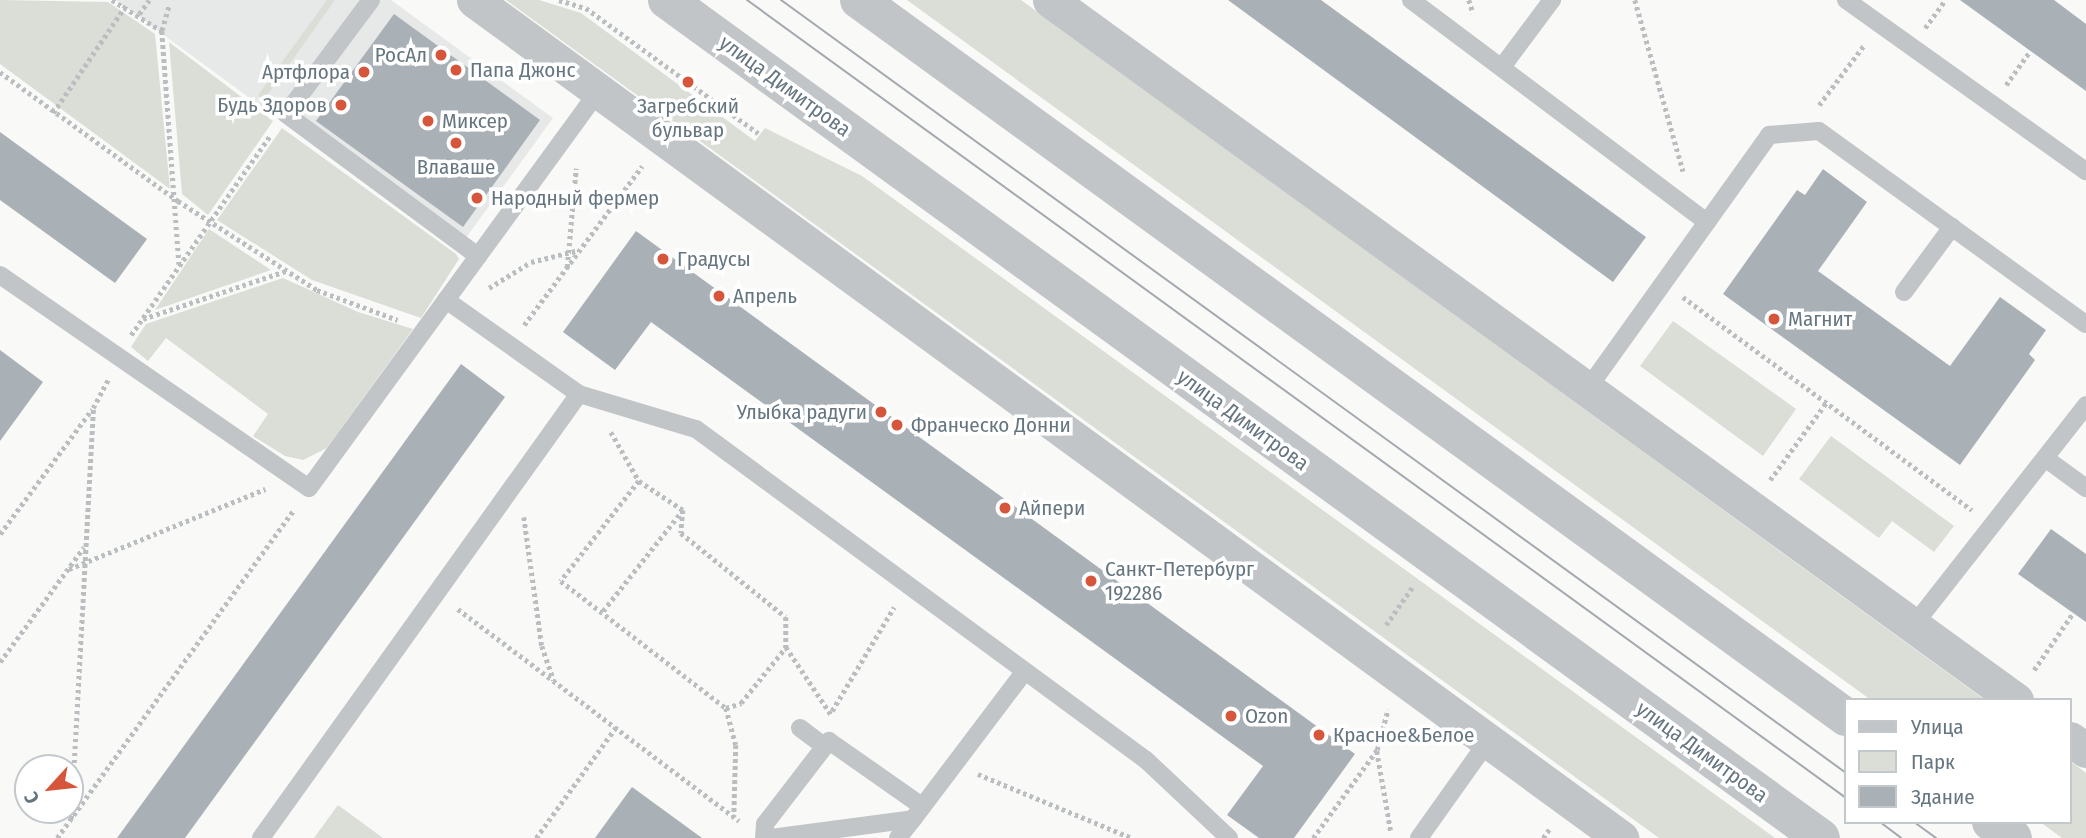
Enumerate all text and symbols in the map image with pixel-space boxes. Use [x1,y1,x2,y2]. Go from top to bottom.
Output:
street label: улица Димитрова [715,30,855,142]
place label: РосАл [375,42,427,68]
marker: РосАл [433,47,449,63]
place label: Папа Джонс [470,57,575,83]
place label: Артфлора [262,59,350,85]
marker: Папа Джонс [448,62,464,78]
marker: Артфлора [356,64,372,80]
marker: Загребский бульвар [680,74,696,90]
place label: Будь Здоров [217,92,327,118]
place label: Загребский бульвар [637,93,739,143]
marker: Будь Здоров [333,97,349,113]
place label: Миксер [442,108,508,134]
marker: Миксер [420,113,436,129]
marker: Влаваше [448,135,464,151]
place label: Влаваше [417,154,495,180]
place label: Народный фермер [491,185,659,211]
marker: Народный фермер [469,190,485,206]
place label: Градусы [677,246,751,272]
marker: Градусы [655,251,671,267]
place label: Апрель [733,283,797,309]
marker: Апрель [711,288,727,304]
place label: Магнит [1788,306,1852,332]
marker: Магнит [1766,311,1782,327]
street label: улица Димитрова [1173,364,1313,476]
place label: Улыбка радуги [737,399,867,425]
marker: Улыбка радуги [873,404,889,420]
place label: Франческо Донни [911,412,1071,438]
marker: Франческо Донни [889,417,905,433]
place label: Айпери [1019,495,1085,521]
marker: Айпери [997,500,1013,516]
place label: Санкт-Петербург 192286 [1105,556,1254,606]
marker: Санкт-Петербург 192286 [1083,573,1099,589]
street label: улица Димитрова [1632,696,1772,808]
legend [1844,698,2072,824]
place label: Ozon [1245,703,1288,729]
marker: Ozon [1223,708,1239,724]
text: Улица [1911,714,1964,740]
place label: Красное&Белое [1333,722,1474,748]
marker: Красное&Белое [1311,727,1327,743]
text: Парк [1911,749,1955,775]
north arrow [14,754,84,824]
text: Здание [1911,784,1975,810]
text: С [19,788,44,808]

